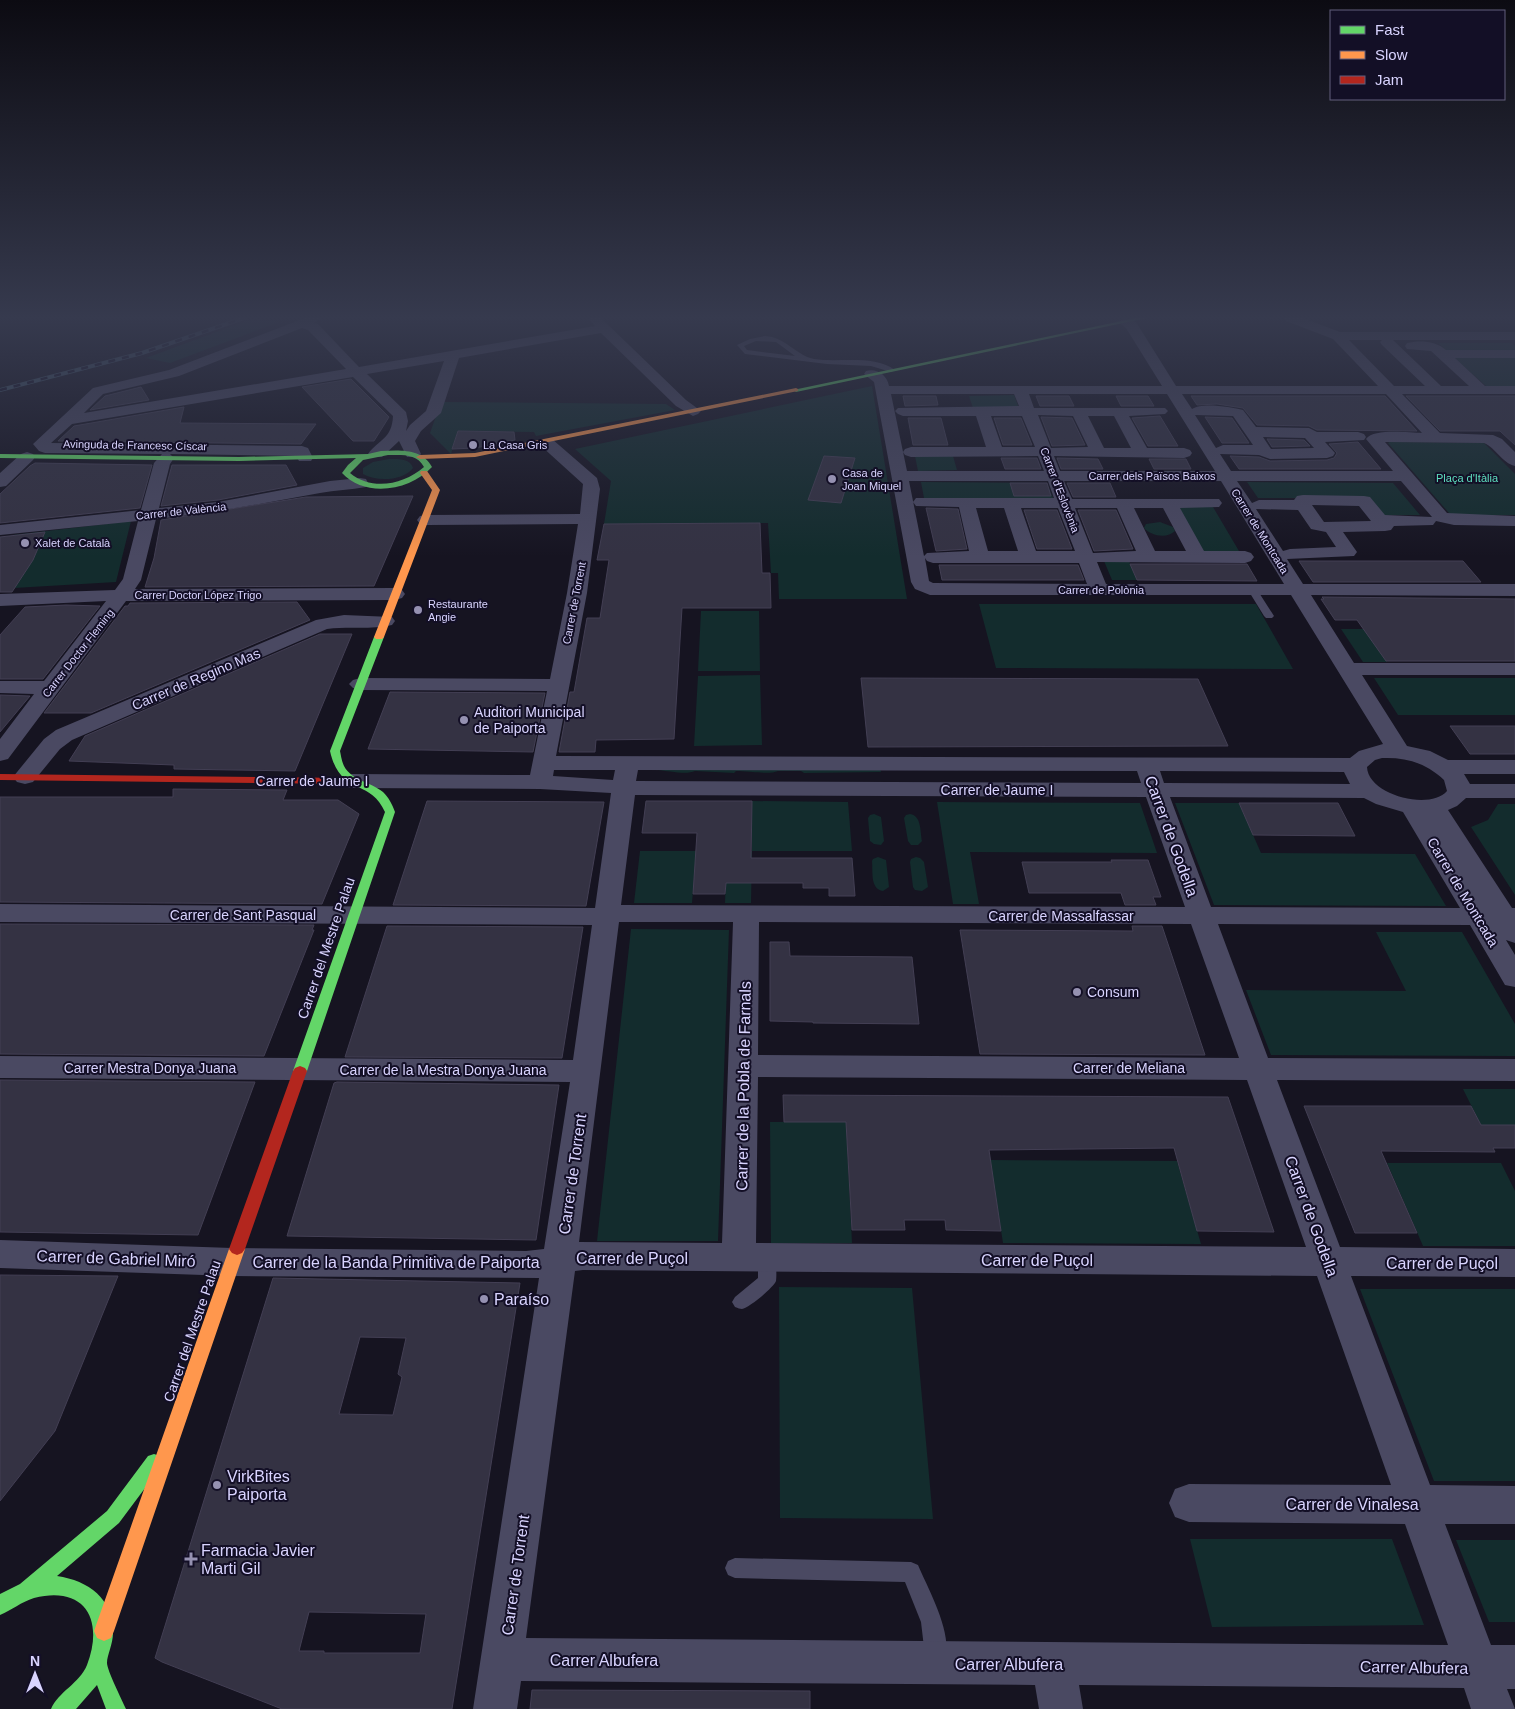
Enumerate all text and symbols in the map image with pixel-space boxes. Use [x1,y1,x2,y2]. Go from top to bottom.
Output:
legend [1330,10,1505,100]
text: Fast [1375,21,1405,38]
text: Slow [1375,46,1408,63]
text: Jam [1375,71,1403,88]
street label: Avinguda de Francesc Císcar [63,438,207,452]
marker: La Casa Gris [467,439,479,451]
place label: La Casa Gris [483,439,548,451]
street label: Carrer d'Eslovènia [1038,446,1082,535]
place label: Casa de Joan Miquel [842,467,901,492]
street label: Carrer dels Països Baixos [1088,470,1216,482]
park label: Plaça d'Itàlia [1436,472,1499,484]
marker: Casa de Joan Miquel [826,473,838,485]
street label: Carrer de Montcada [1229,486,1291,576]
street label: Carrer de València [135,500,228,522]
marker: Xalet de Català [19,537,31,549]
place label: Xalet de Català [35,537,111,549]
street label: Carrer de Torrent [560,561,588,645]
street label: Carrer de Polònia [1058,584,1145,596]
street label: Carrer Doctor López Trigo [134,589,262,601]
place label: Restaurante Angie [428,598,488,623]
marker: Restaurante Angie [412,604,424,616]
street label: Carrer Doctor Fleming [40,606,116,700]
street label: Carrer de Regino Mas [129,645,263,713]
place label: Auditori Municipal de Paiporta [474,704,585,736]
marker: Auditori Municipal de Paiporta [458,714,470,726]
street label: Carrer de Jaume I [256,773,368,789]
street label: Carrer de Godella [1142,774,1201,899]
street label: Carrer de Jaume I [941,782,1053,798]
street label: Carrer de Montcada [1424,835,1502,950]
street label: Carrer del Mestre Palau [294,875,358,1021]
street label: Carrer de Sant Pasqual [170,907,316,923]
street label: Carrer de Massalfassar [988,908,1134,924]
street label: Carrer de la Pobla de Farnals [733,981,754,1191]
place label: Consum [1087,984,1139,1000]
marker: Consum [1071,986,1083,998]
street label: Carrer Mestra Donya Juana [64,1060,237,1076]
street label: Carrer de Meliana [1073,1060,1185,1076]
street label: Carrer de la Mestra Donya Juana [340,1062,547,1078]
street label: Carrer de Torrent [556,1112,589,1235]
street label: Carrer de Godella [1282,1154,1341,1279]
street label: Carrer de Gabriel Miró [36,1247,196,1270]
street label: Carrer de Puçol [576,1250,688,1267]
street label: Carrer de Puçol [981,1252,1093,1269]
street label: Carrer de la Banda Primitiva de Paiporta [252,1254,540,1271]
street label: Carrer de Puçol [1386,1255,1498,1272]
street label: Carrer del Mestre Palau [160,1258,224,1404]
place label: Paraíso [494,1291,549,1308]
marker: Paraíso [478,1293,490,1305]
place label: VirkBites Paiporta [227,1468,290,1503]
marker: VirkBites Paiporta [211,1479,223,1491]
street label: Carrer de Vinalesa [1285,1496,1419,1513]
street label: Carrer de Torrent [499,1513,532,1636]
place label: Farmacia Javier Marti Gil [201,1542,315,1577]
marker: Farmacia Javier Marti Gil [185,1553,197,1565]
north arrow [10,1649,60,1699]
street label: Carrer Albufera [550,1652,658,1669]
text: N [30,1653,40,1669]
street label: Carrer Albufera [955,1656,1063,1673]
street label: Carrer Albufera [1360,1658,1468,1677]

